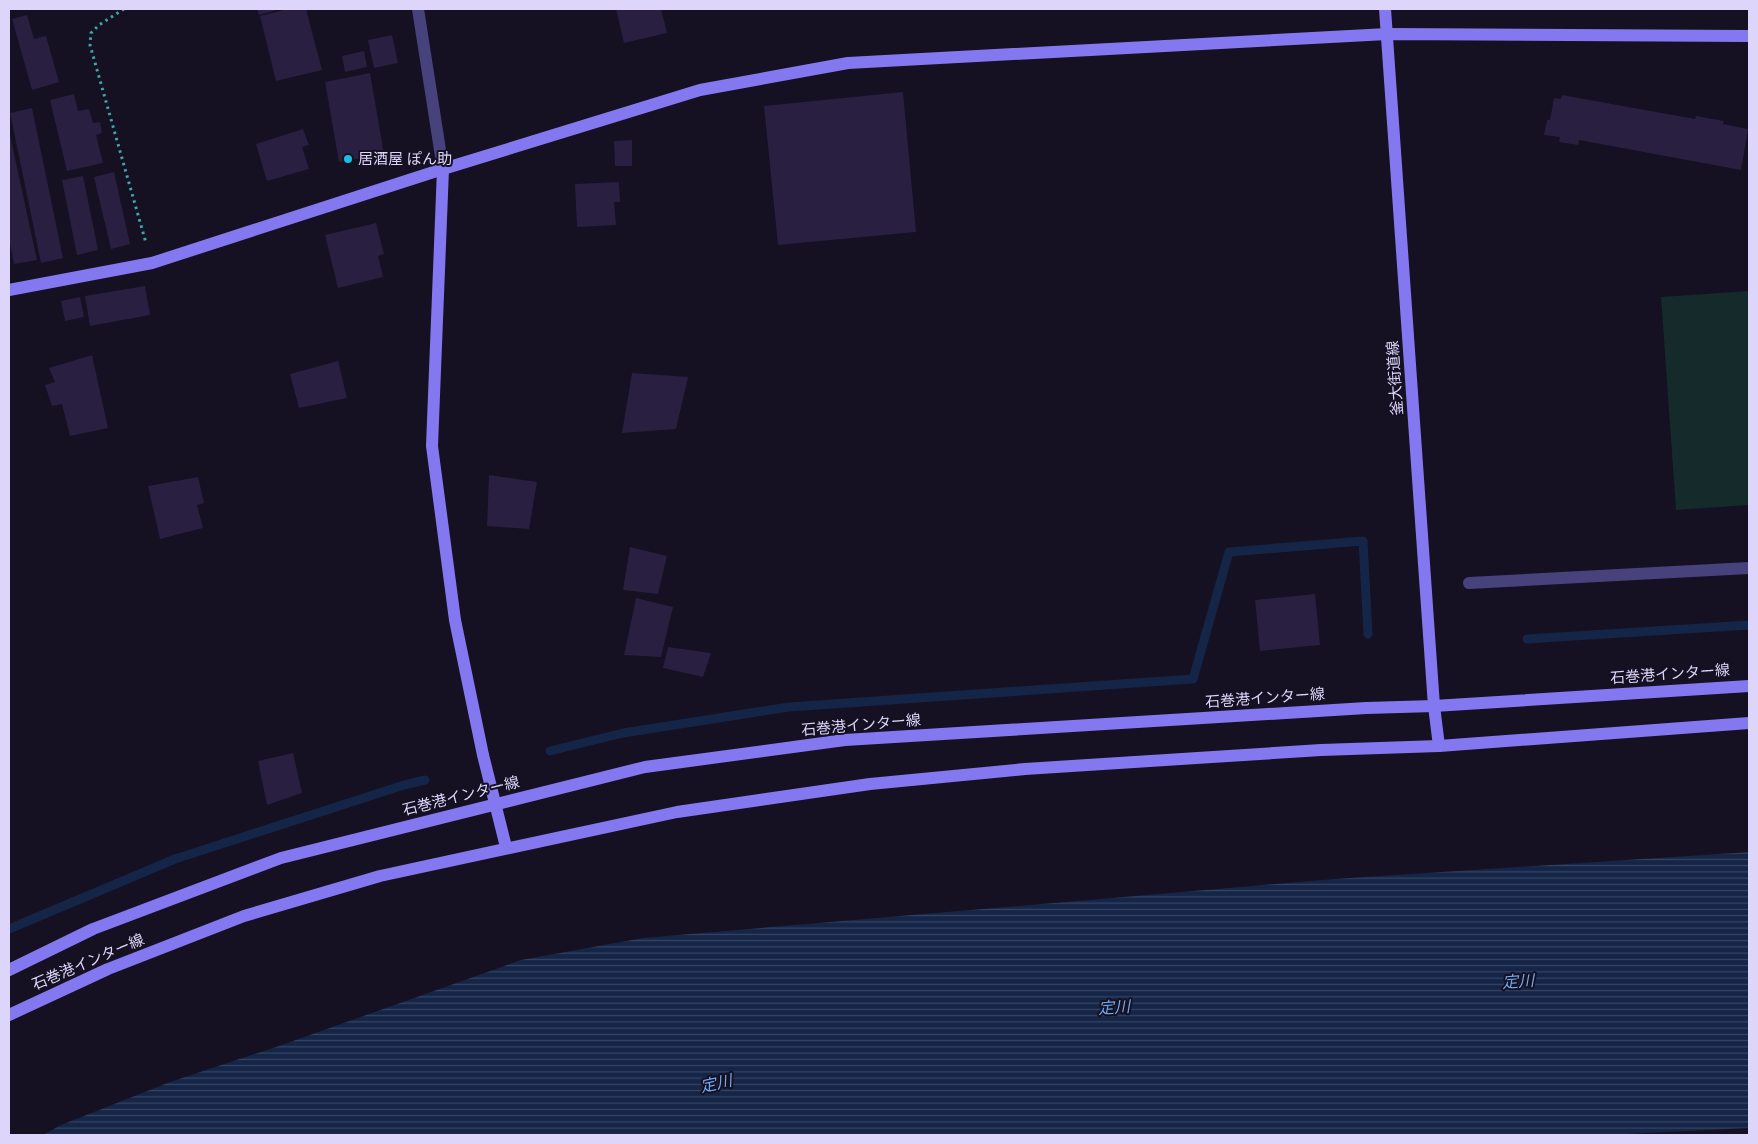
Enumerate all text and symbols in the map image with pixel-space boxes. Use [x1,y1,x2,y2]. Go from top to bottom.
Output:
place label: 居酒屋 ぽん助 [358,149,452,168]
marker: 居酒屋 ぽん助 [342,153,354,165]
street label: 釜大街道線 [1382,340,1407,416]
street label: 石巻港インター線 [1609,660,1730,687]
street label: 石巻港インター線 [1204,684,1325,711]
street label: 石巻港インター線 [800,710,922,739]
street label: 石巻港インター線 [400,772,521,819]
street label: 石巻港インター線 [29,929,147,994]
water label: 定川 [1501,971,1537,992]
water label: 定川 [1097,997,1133,1018]
water label: 定川 [698,1070,736,1096]

